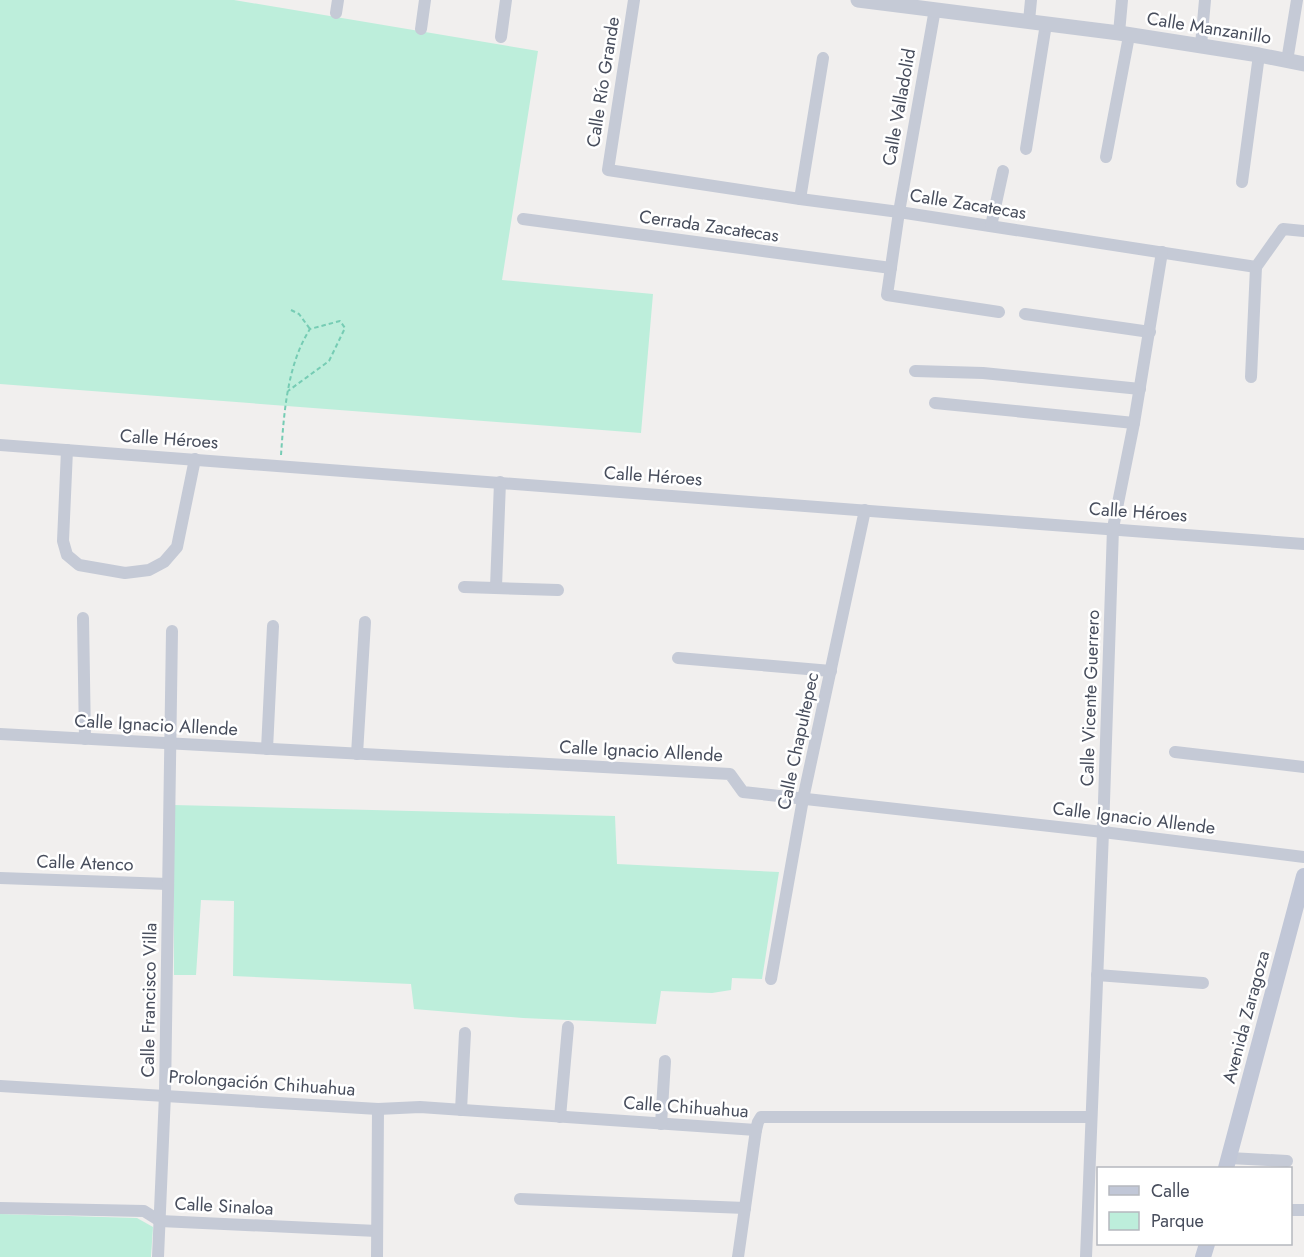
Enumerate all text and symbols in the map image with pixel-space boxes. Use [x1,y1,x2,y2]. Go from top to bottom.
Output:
street label: Calle Manzanillo [1145,5,1273,51]
street label: Calle Río Grande [580,15,626,149]
street label: Calle Valladolid [876,46,922,168]
street label: Calle Zacatecas [908,182,1028,226]
street label: Cerrada Zacatecas [637,203,781,249]
street label: Calle Héroes [119,423,219,455]
street label: Calle Héroes [603,460,703,492]
street label: Calle Héroes [1088,496,1188,528]
street label: Calle Vicente Guerrero [1074,609,1106,787]
street label: Calle Chapultepec [771,670,825,812]
street label: Calle Ignacio Allende [74,708,238,742]
street label: Calle Ignacio Allende [559,734,723,768]
street label: Calle Ignacio Allende [1051,795,1217,841]
street label: Calle Atenco [36,848,134,878]
street label: Calle Francisco Villa [135,922,163,1078]
street label: Avenida Zaragoza [1216,948,1276,1086]
street label: Prolongación Chihuahua [168,1064,356,1102]
street label: Calle Chihuahua [622,1090,750,1124]
legend [1097,1167,1292,1245]
text: Calle [1151,1178,1190,1204]
street label: Calle Sinaloa [174,1190,274,1222]
text: Parque [1151,1208,1204,1234]

